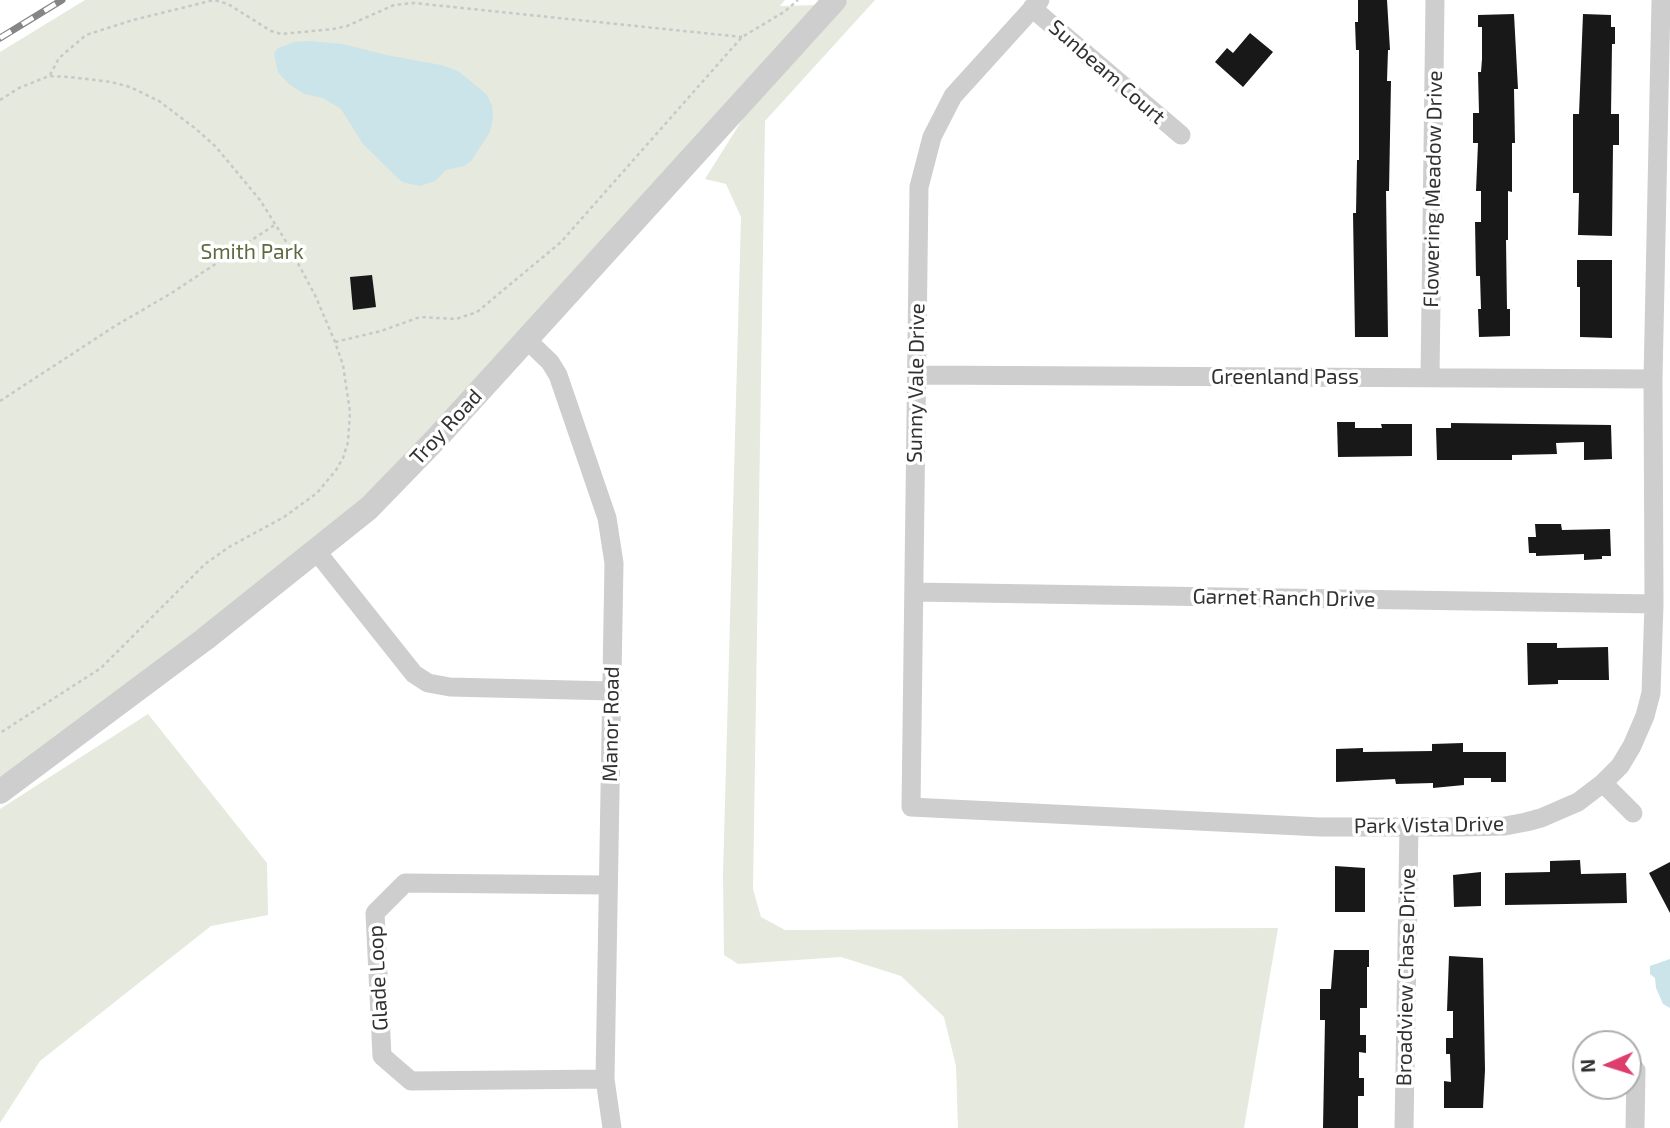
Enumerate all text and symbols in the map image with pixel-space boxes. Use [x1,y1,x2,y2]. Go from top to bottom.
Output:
street label: Sunbeam Court [1044,15,1170,129]
street label: Flowering Meadow Drive [1418,70,1448,308]
park label: Smith Park [200,239,304,265]
street label: Sunny Vale Drive [902,303,930,463]
street label: Greenland Pass [1211,364,1359,390]
street label: Troy Road [405,384,487,470]
street label: Garnet Ranch Drive [1192,584,1376,612]
street label: Manor Road [597,666,625,782]
street label: Park Vista Drive [1354,811,1504,839]
street label: Broadview Chase Drive [1391,868,1421,1086]
street label: Glade Loop [363,925,393,1031]
north arrow [1572,1030,1642,1100]
text: N [1576,1059,1599,1073]

